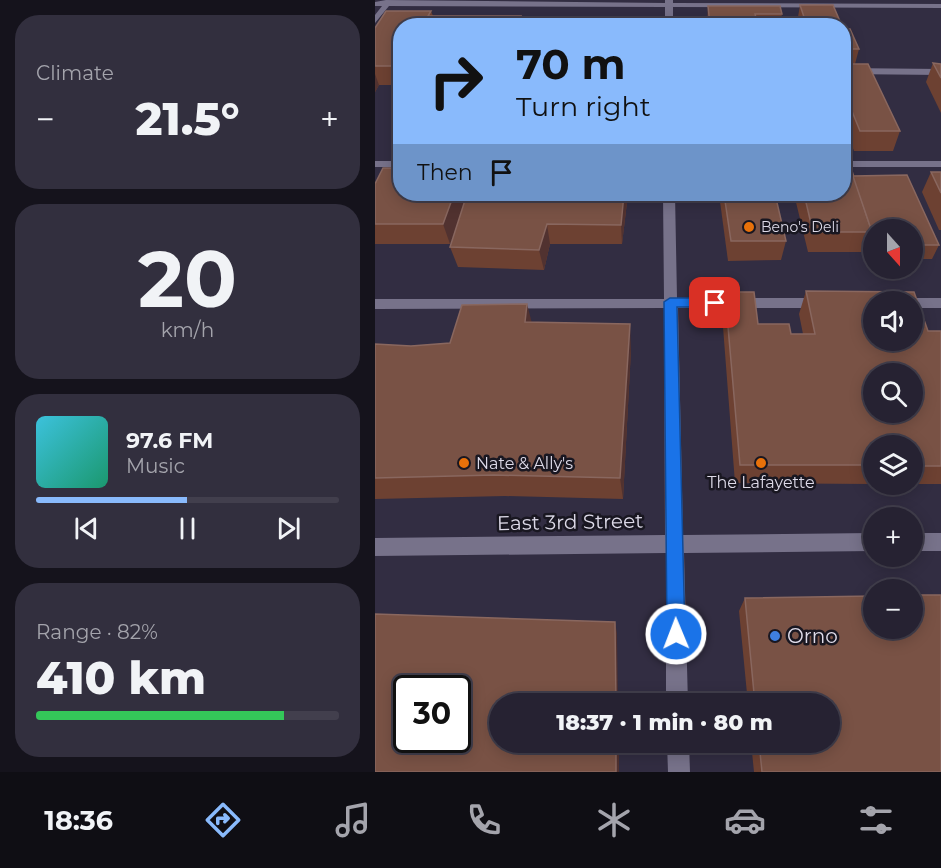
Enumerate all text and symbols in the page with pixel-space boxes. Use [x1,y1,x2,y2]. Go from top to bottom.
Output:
text: 70 m [516,38,626,90]
icon: right [417,42,495,120]
text: Climate [36,61,114,85]
text: Turn right [516,90,651,123]
text: 21.5° [136,91,239,146]
text: − [36,99,55,139]
text: + [320,99,339,139]
icon: arrive [485,156,518,189]
text: Then [417,159,473,186]
place label: Beno's Deli [761,218,839,236]
north arrow [863,219,923,279]
map controls [863,219,923,639]
marker: Beno's Deli [742,220,756,234]
text: 20 [138,231,237,327]
pin [689,277,740,328]
icon: arrive [698,286,731,319]
button: sound [863,291,923,351]
text: km/h [161,318,214,342]
button: search [863,363,923,423]
text: 97.6 FM [126,427,213,454]
button: layers [863,435,923,495]
text: Music [126,454,185,478]
place label: Nate & Ally's [476,454,573,473]
marker: Nate & Ally's [457,456,471,470]
marker: The Lafayette [754,456,768,470]
place label: The Lafayette [707,473,815,492]
button: + [863,507,923,567]
street label: East 3rd Street [497,509,643,535]
icon: previous [70,512,103,545]
icon: pause [171,512,204,545]
icon: next [272,512,305,545]
button: − [863,579,923,639]
position arrow [644,602,708,666]
text: Range · 82% [36,620,158,644]
place label: Orno [787,624,838,648]
marker: Orno [768,629,782,643]
text: 410 km [36,650,206,705]
speed limit sign: 30 [393,675,471,753]
text: 18:37 · 1 min · 80 m [556,709,773,736]
icon: directions [202,799,244,841]
icon: music [332,799,374,841]
icon: phone [463,799,505,841]
icon: climate [593,799,635,841]
icon: car [724,799,766,841]
icon: filters [855,799,897,841]
text: 18:36 [44,804,113,837]

